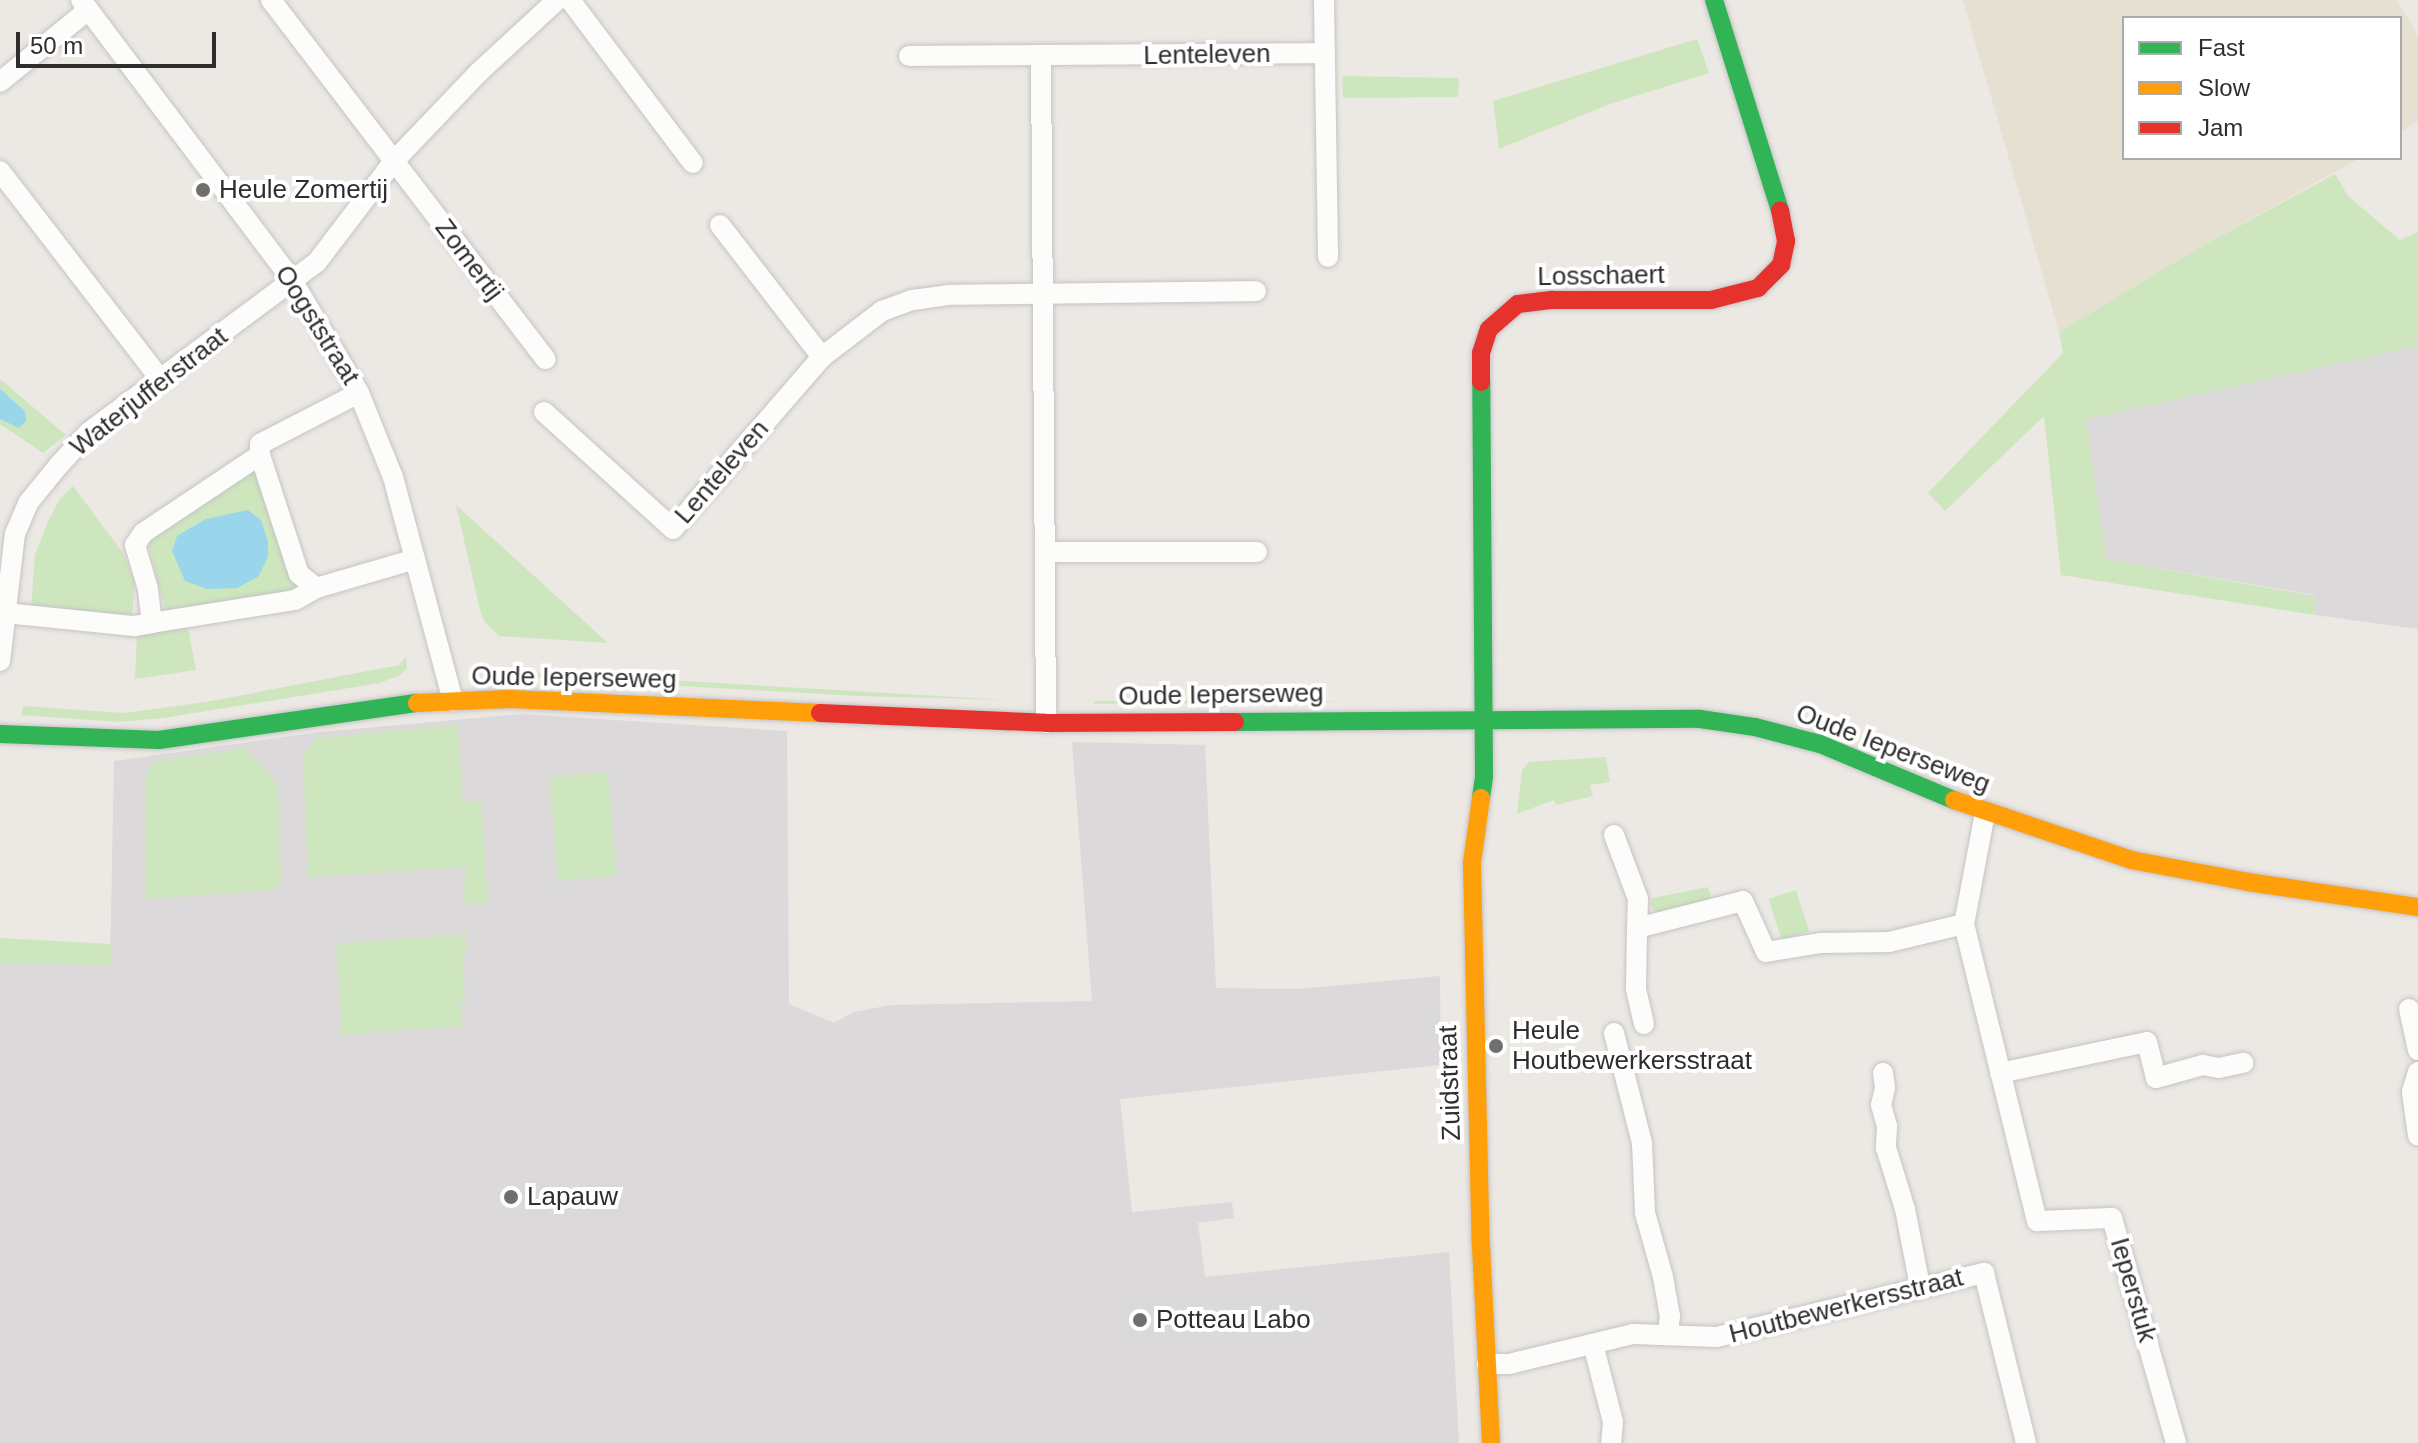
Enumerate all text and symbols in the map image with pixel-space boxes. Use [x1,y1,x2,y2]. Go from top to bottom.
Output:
scale bar [20,16,220,66]
legend [2122,16,2402,160]
text: 50 m [30,32,83,59]
text: Fast [2198,34,2245,61]
street label: Lenteleven [1143,38,1271,72]
text: Slow [2198,74,2250,101]
text: Jam [2198,114,2243,141]
place label: Heule Zomertij [219,174,388,206]
marker: Heule Zomertij [194,181,212,199]
street label: Zomertij [428,213,510,307]
street label: Losschaert [1537,259,1665,293]
street label: Oogststraat [268,260,366,390]
street label: Waterjufferstraat [64,321,234,463]
street label: Lenteleven [668,414,776,530]
street label: Oude Ieperseweg [471,661,677,695]
street label: Oude Ieperseweg [1118,678,1324,712]
street label: Oude Ieperseweg [1792,698,1994,800]
place label: Heule Houtbewerkersstraat [1512,1015,1752,1076]
street label: Zuidstraat [1432,1025,1468,1141]
marker: Heule Houtbewerkersstraat [1487,1037,1505,1055]
place label: Lapauw [527,1181,618,1213]
marker: Lapauw [502,1188,520,1206]
street label: Ieperstuk [2103,1234,2163,1346]
street label: Houtbewerkersstraat [1726,1262,1966,1350]
place label: Potteau Labo [1156,1304,1311,1336]
marker: Potteau Labo [1131,1311,1149,1329]

